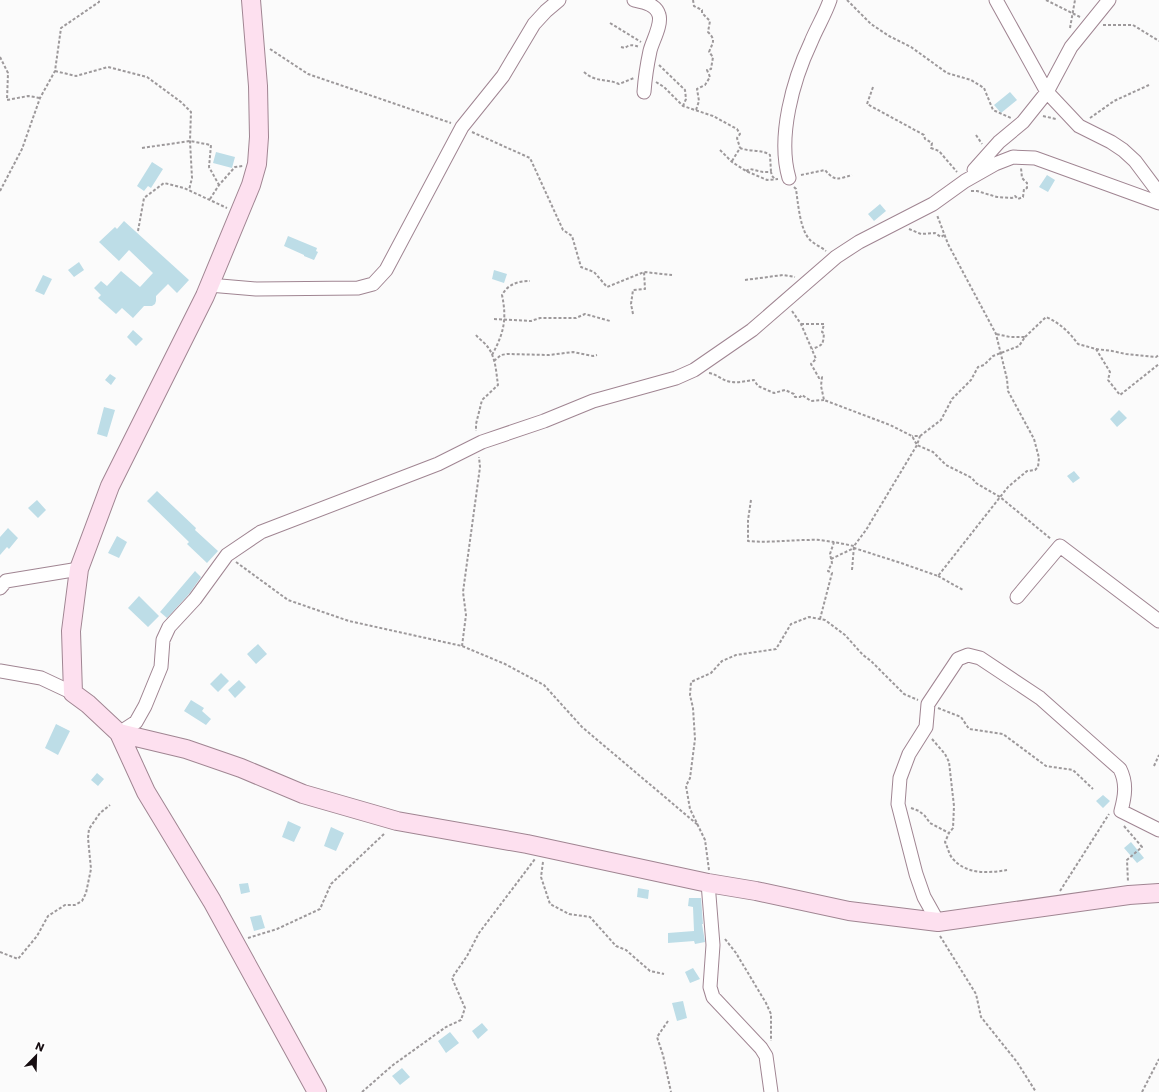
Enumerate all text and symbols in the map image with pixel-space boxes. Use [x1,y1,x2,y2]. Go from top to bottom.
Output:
north arrow [16,1036,56,1076]
text: N [33,1038,47,1056]

